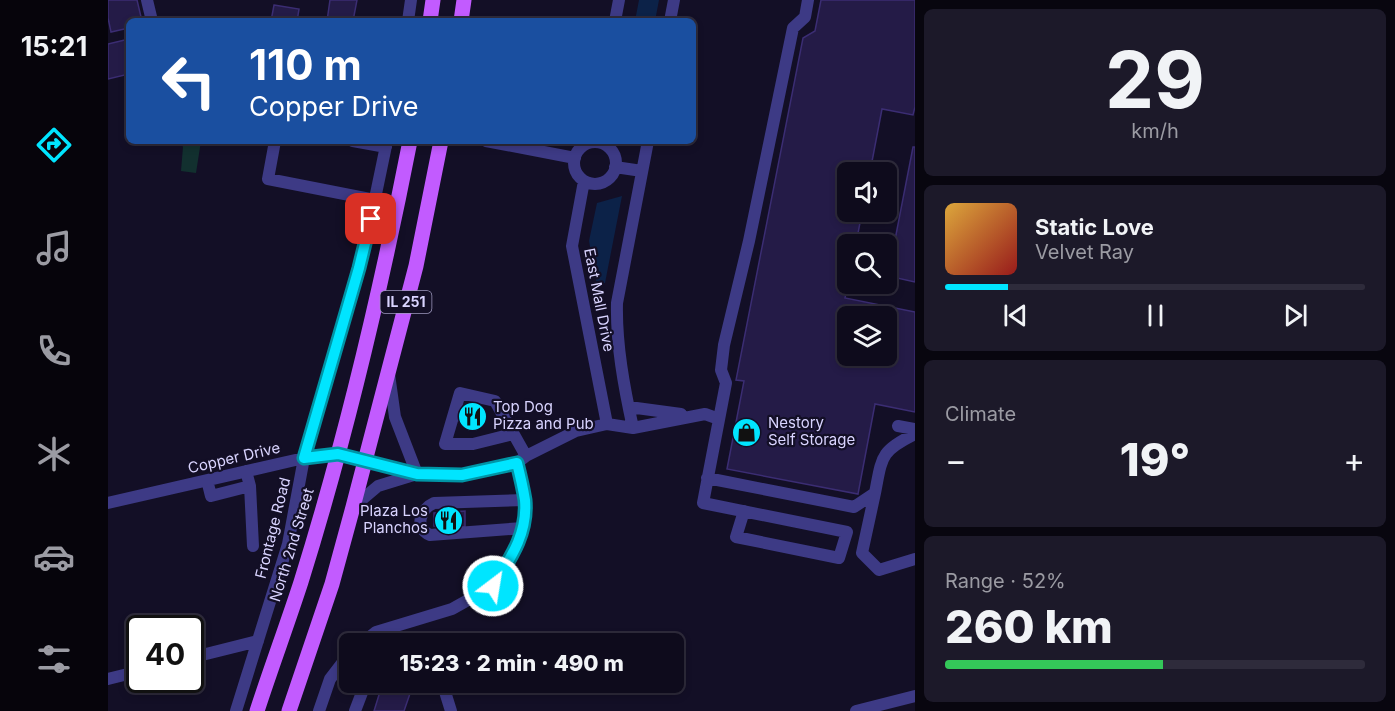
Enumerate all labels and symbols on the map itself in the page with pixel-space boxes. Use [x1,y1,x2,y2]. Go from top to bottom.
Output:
pin [345,193,396,244]
street label: East Mall Drive [580,246,619,353]
road number: IL 251 [380,291,432,313]
place label: Top Dog Pizza and Pub [493,397,594,433]
restaurant icon: Top Dog Pizza and Pub [456,400,488,432]
place label: Nestory Self Storage [768,413,855,449]
shop icon: Nestory Self Storage [731,416,763,448]
street label: Copper Drive [186,438,282,477]
street label: Frontage Road [251,475,294,580]
street label: North 2nd Street [265,486,318,604]
place label: Plaza Los Planchos [360,501,428,537]
restaurant icon: Plaza Los Planchos [433,504,465,536]
position arrow [461,554,525,618]
speed limit sign: 40 [126,615,204,693]

